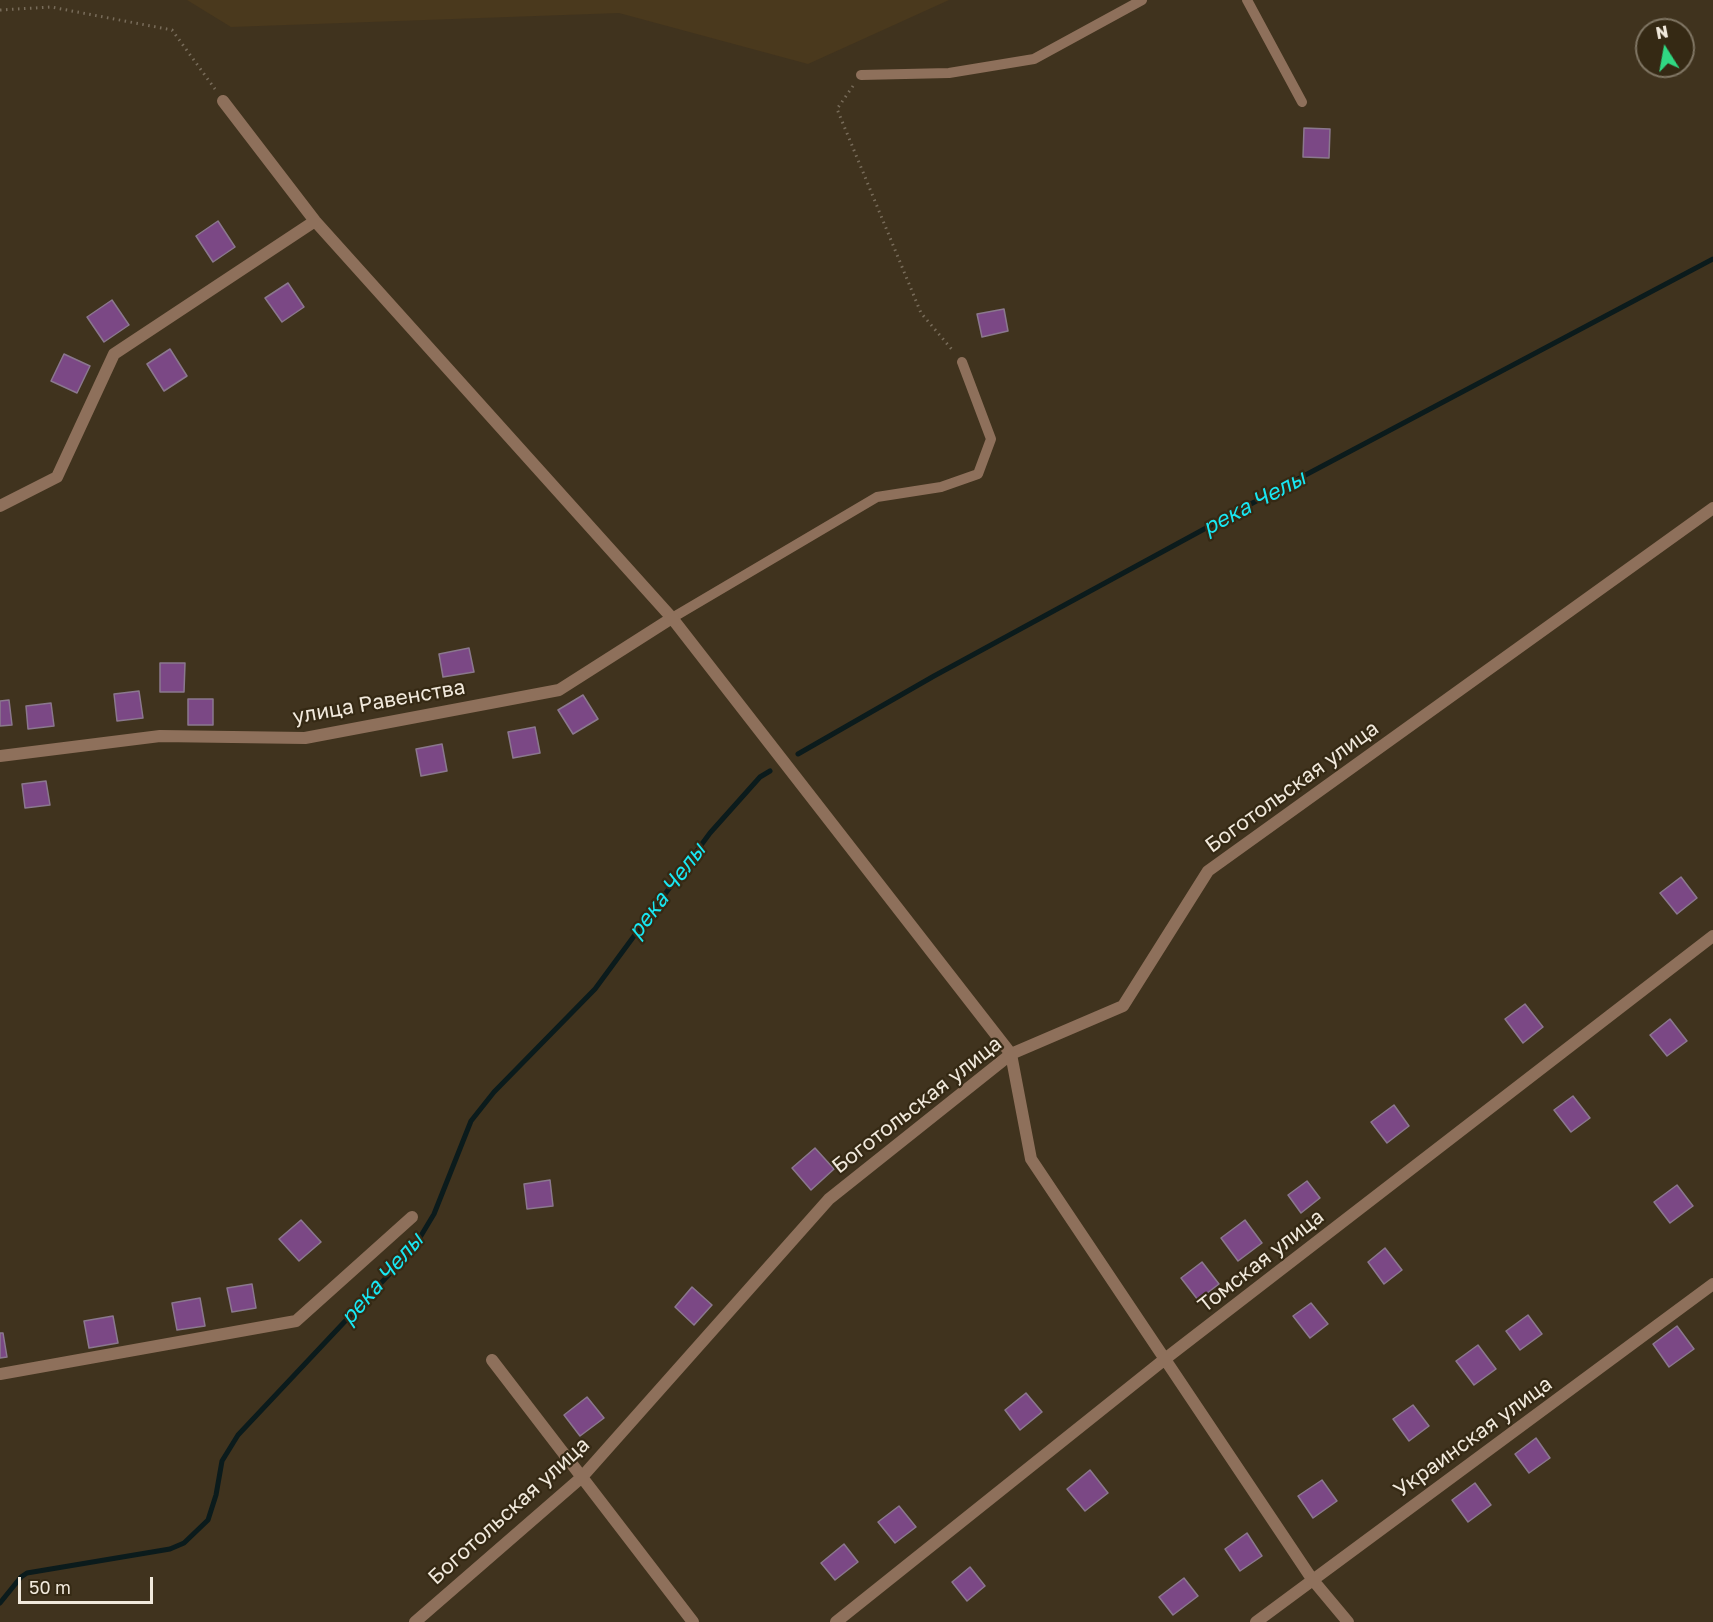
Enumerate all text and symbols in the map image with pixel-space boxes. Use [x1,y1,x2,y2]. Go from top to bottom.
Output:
north arrow [1635,18,1695,78]
text: N [1654,21,1670,43]
water label: река Челы [1198,465,1310,541]
street label: улица Равенства [291,674,467,730]
street label: Боготольская улица [1200,716,1384,858]
water label: река Челы [622,838,712,944]
street label: Боготольская улица [827,1031,1007,1179]
street label: Томская улица [1193,1204,1329,1318]
water label: река Челы [335,1228,429,1330]
street label: Украинская улица [1389,1371,1557,1503]
street label: Боготольская улица [423,1432,595,1590]
scale bar [21,1565,156,1603]
text: 50 m [29,1576,71,1598]

